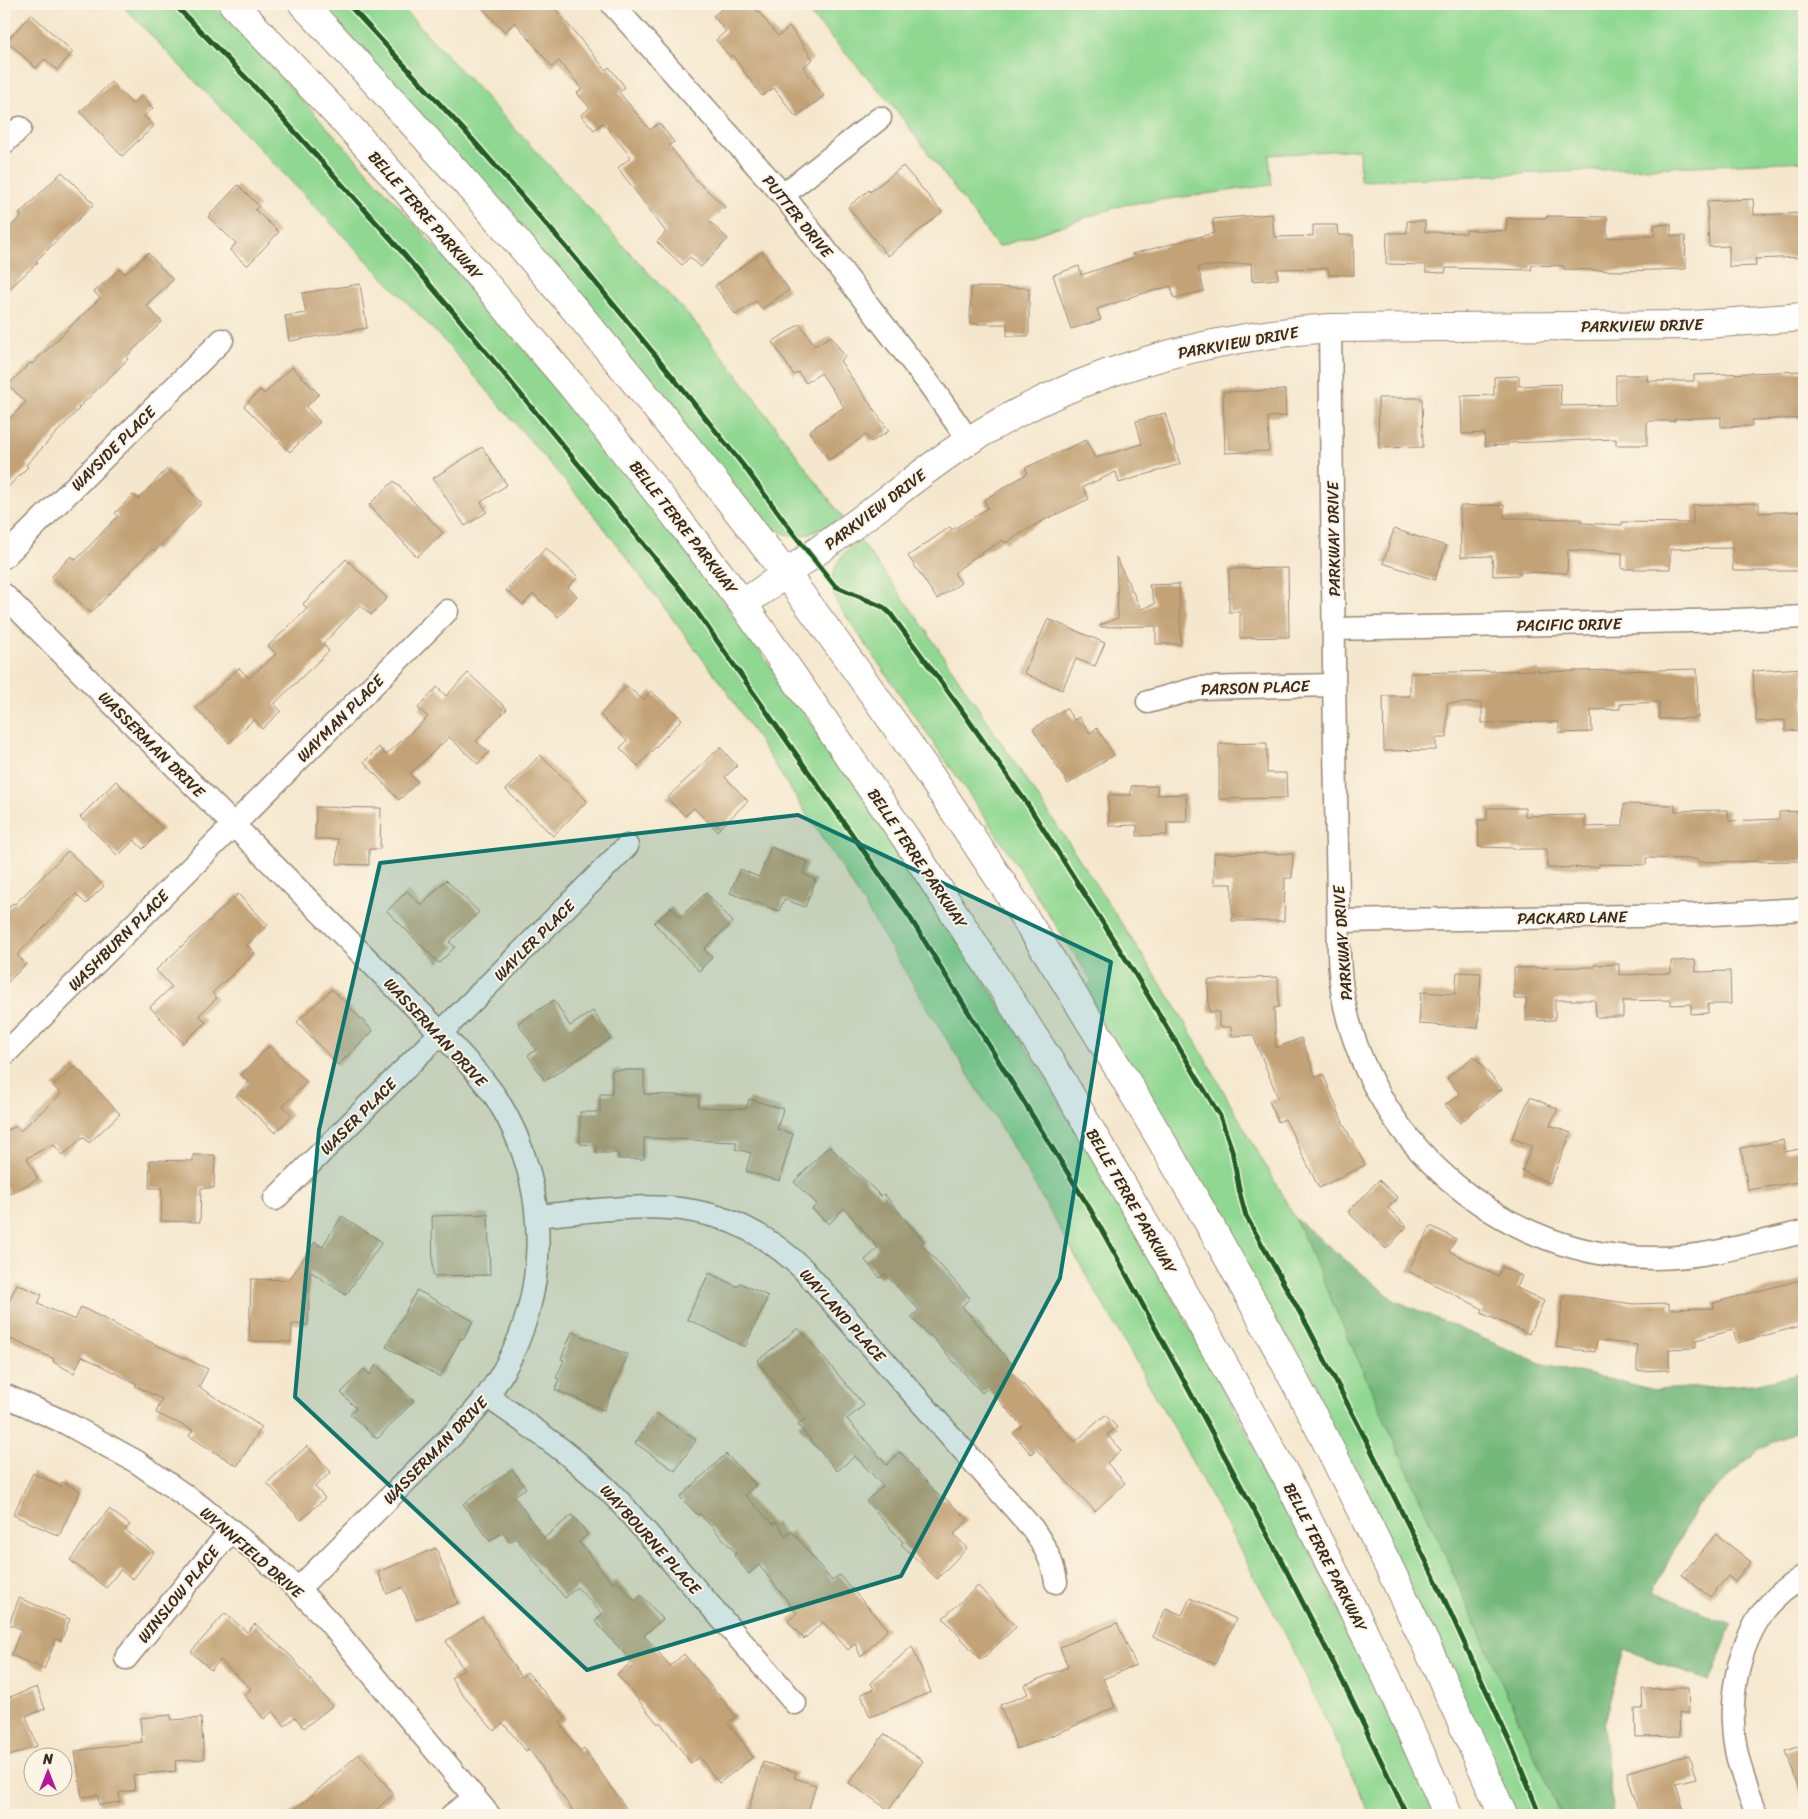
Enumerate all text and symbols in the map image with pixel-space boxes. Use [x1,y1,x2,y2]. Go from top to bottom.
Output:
street label: BELLE TERRE PARKWAY [361,144,491,288]
street label: PUTTER DRIVE [755,168,841,265]
street label: PARKVIEW DRIVE [1581,310,1704,341]
street label: PARKVIEW DRIVE [1175,317,1302,367]
street label: WAYSIDE PLACE [64,398,164,498]
street label: BELLE TERRE PARKWAY [622,454,746,602]
street label: PARKVIEW DRIVE [818,460,934,558]
street label: PARKWAY DRIVE [1318,480,1349,597]
street label: PACIFIC DRIVE [1516,609,1623,640]
street label: WAYMAN PLACE [289,667,392,769]
street label: PARSON PLACE [1200,671,1311,704]
street label: WASSERMAN DRIVE [91,684,213,806]
street label: BELLE TERRE PARKWAY [860,782,976,935]
street label: WASHBURN PLACE [61,882,177,998]
street label: PARKWAY DRIVE [1324,883,1361,1001]
street label: WAYLER PLACE [486,892,583,988]
street label: PACKARD LANE [1517,902,1628,933]
street label: WASSERMAN DRIVE [377,970,495,1095]
street label: WASER PLACE [313,1070,405,1162]
street label: BELLE TERRE PARKWAY [1078,1123,1186,1281]
street label: WAYLAND PLACE [792,1261,894,1370]
street label: WASSERMAN DRIVE [376,1388,496,1512]
street label: WAYBOURNE PLACE [593,1477,709,1602]
street label: BELLE TERRE PARKWAY [1275,1477,1376,1638]
street label: WYNNFIELD DRIVE [193,1499,311,1607]
street label: WINSLOW PLACE [130,1538,228,1650]
north arrow [22,1746,72,1796]
text: N [42,1747,53,1772]

